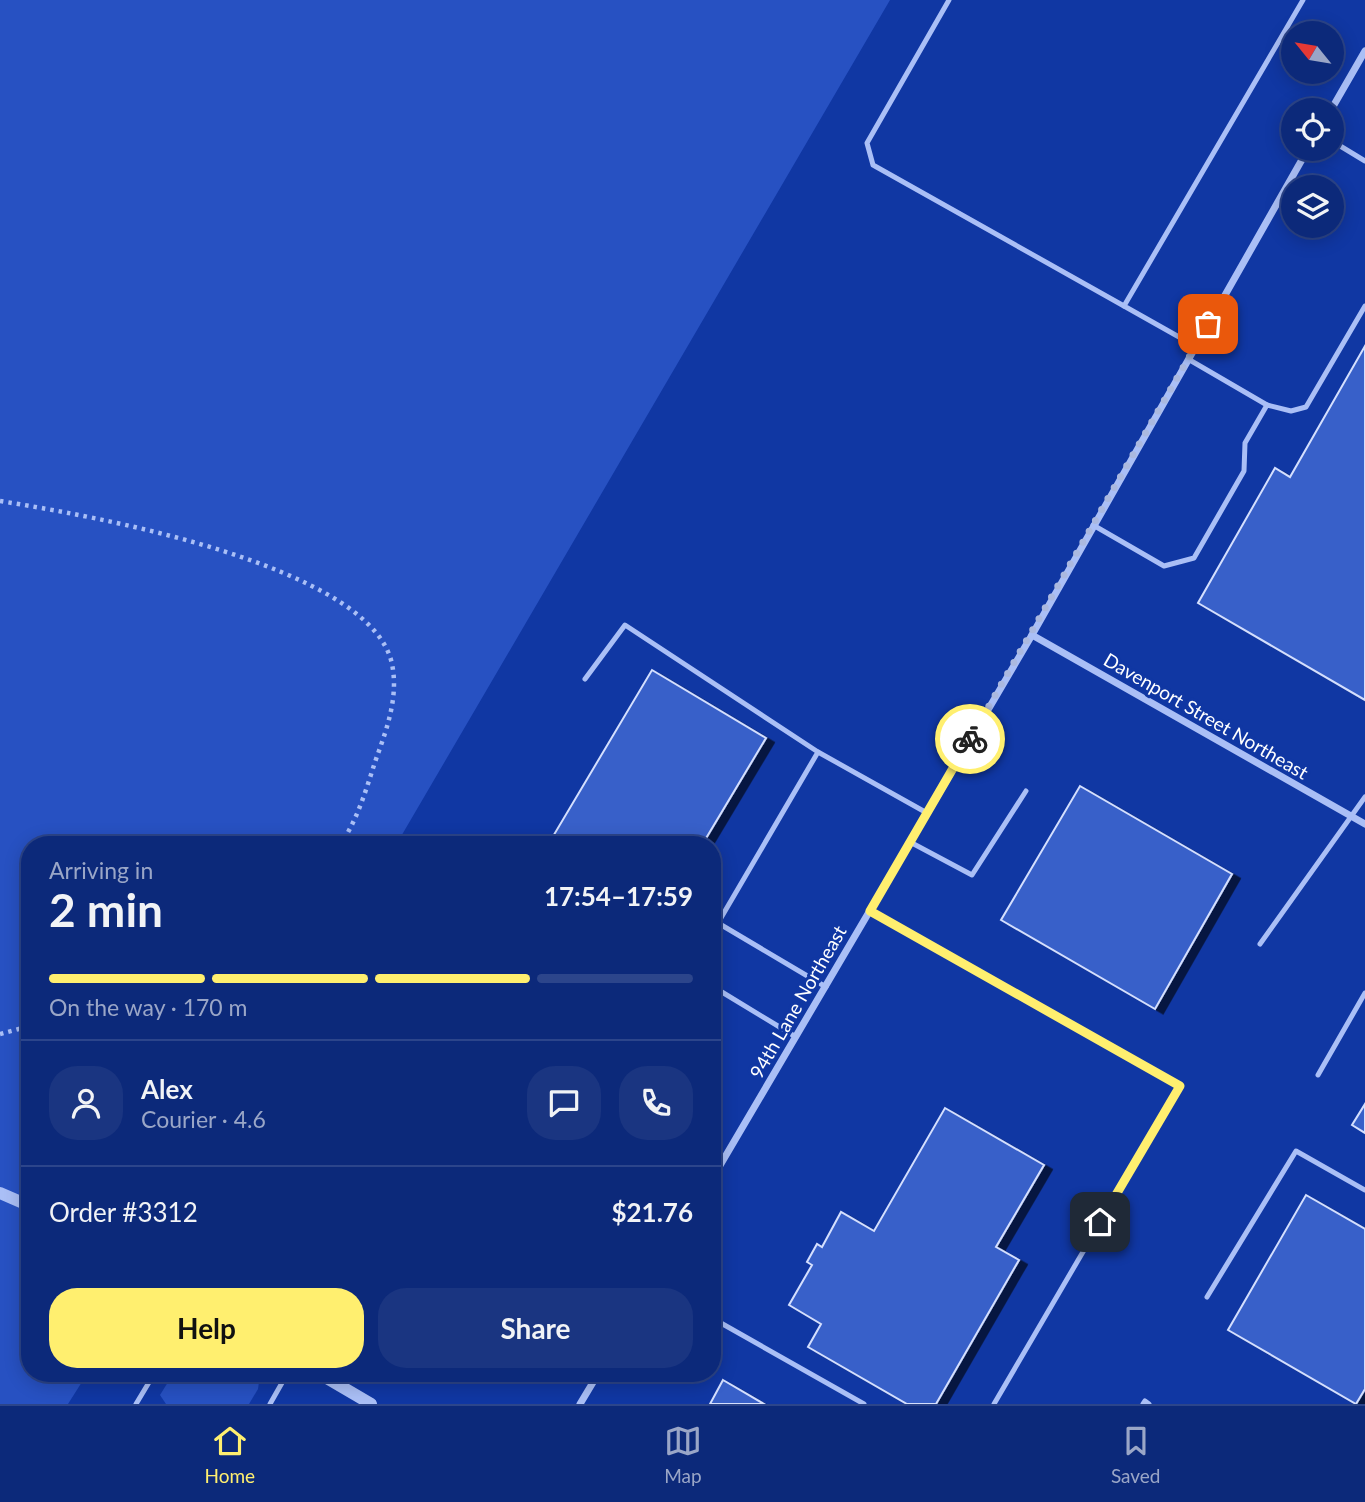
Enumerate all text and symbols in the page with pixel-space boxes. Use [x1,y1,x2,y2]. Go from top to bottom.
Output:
north arrow [1281,21,1344,84]
map controls [1281,21,1344,238]
button: locate [1281,98,1344,161]
button: layers [1281,175,1344,238]
pin [1178,294,1238,354]
icon: bag [1189,305,1227,343]
street label: Davenport Street Northeast [1100,648,1313,784]
courier [935,704,1005,774]
icon: bike [951,720,989,758]
text: Arriving in [49,856,153,884]
text: 17:54–17:59 [544,880,693,912]
text: 2 min [49,882,163,937]
street label: 94th Lane Northeast [744,921,851,1082]
text: On the way · 170 m [49,993,248,1021]
button: person [49,1066,123,1140]
button: chat [527,1066,601,1140]
button: phone [619,1066,693,1140]
text: Alex [141,1073,193,1105]
text: Courier · 4.6 [141,1105,266,1133]
pin [1070,1192,1130,1252]
text: Order #3312 [49,1196,198,1228]
text: $21.76 [611,1196,693,1228]
icon: home [1081,1203,1119,1241]
button: Help [49,1288,364,1368]
button: Share [378,1288,693,1368]
tab: Home [204,1422,255,1487]
tab: Map [664,1422,702,1487]
tab: Saved [1111,1422,1161,1487]

